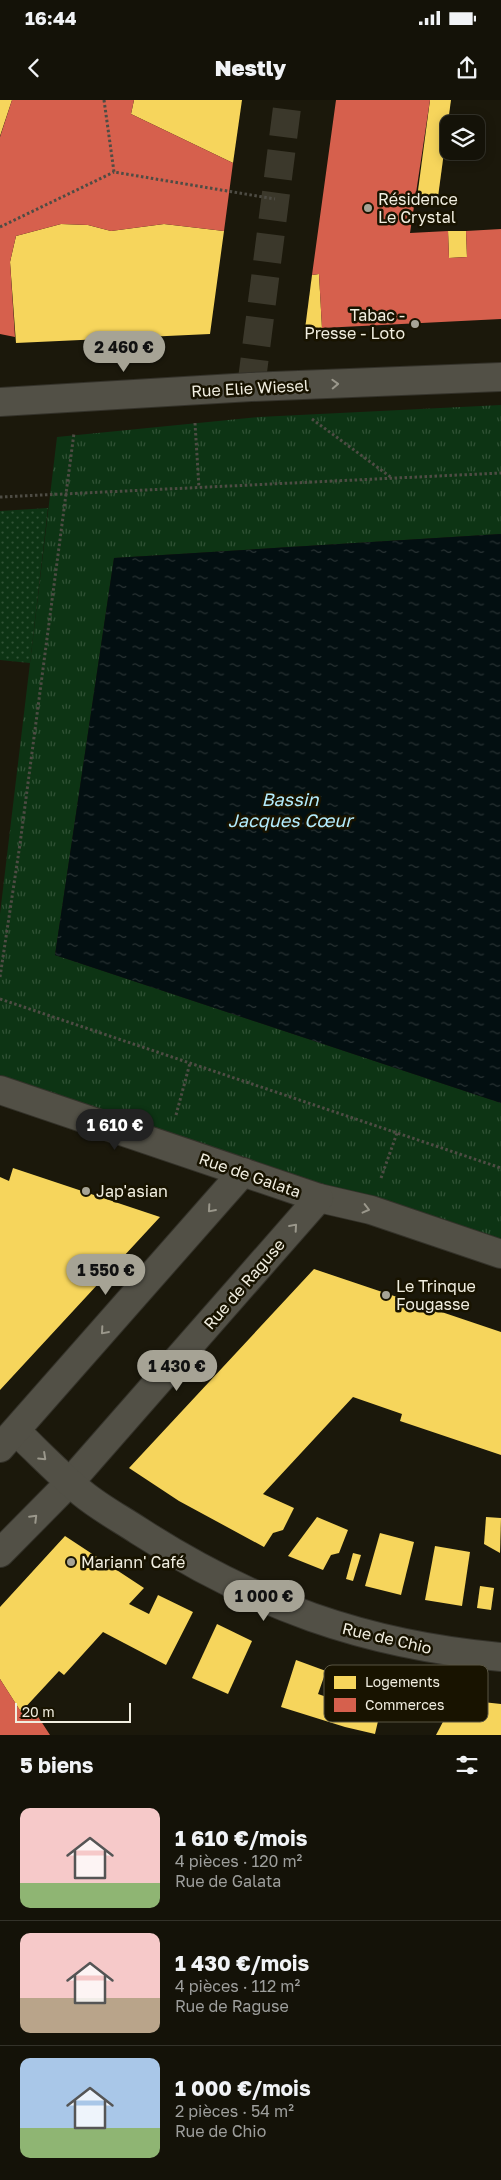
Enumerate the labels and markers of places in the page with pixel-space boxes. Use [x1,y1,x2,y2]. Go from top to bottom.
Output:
place label: Résidence Le Crystal [378,189,458,227]
marker: Résidence Le Crystal [362,202,374,214]
place label: Tabac - Presse - Loto [304,305,405,343]
marker: Tabac - Presse - Loto [409,318,421,330]
pin: 2 460 € [78,330,170,373]
pin: 1 610 € [69,1108,161,1151]
place label: Jap'asian [96,1181,168,1201]
marker: Jap'asian [80,1185,92,1197]
pin: 1 550 € [60,1254,152,1296]
place label: Le Trinque Fougasse [396,1276,476,1314]
marker: Le Trinque Fougasse [380,1289,392,1301]
pin: 1 430 € [131,1350,223,1392]
place label: Mariann' Café [81,1552,185,1572]
marker: Mariann' Café [65,1556,77,1568]
pin: 1 000 € [218,1580,310,1622]

